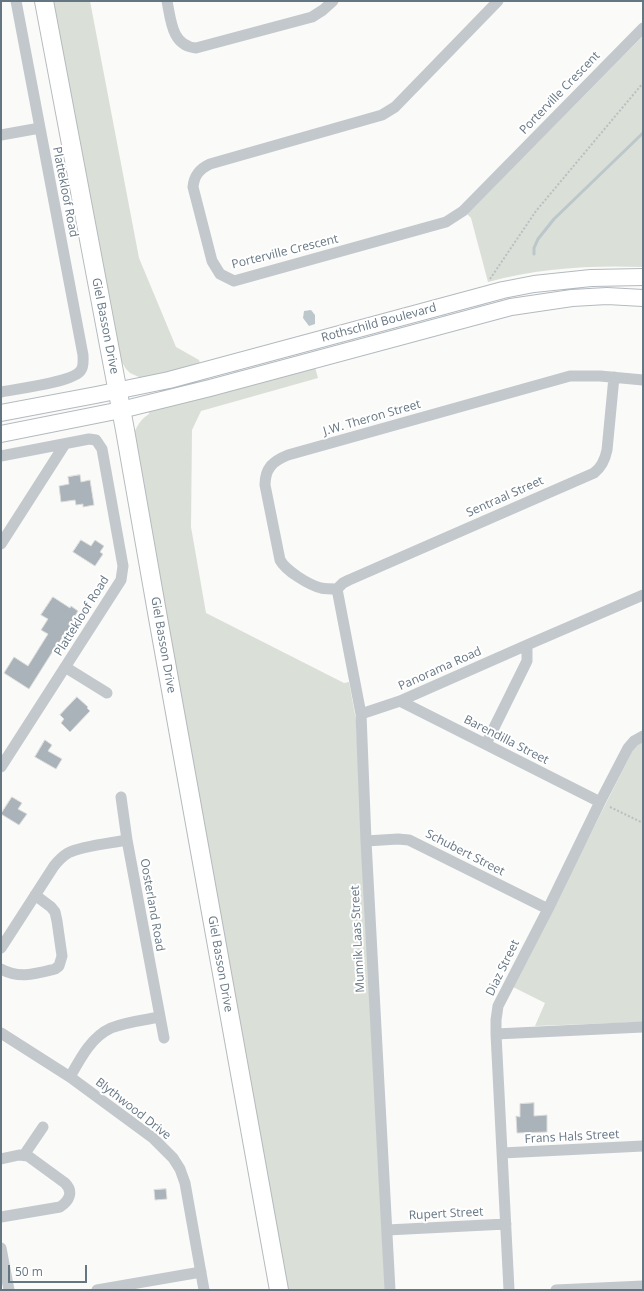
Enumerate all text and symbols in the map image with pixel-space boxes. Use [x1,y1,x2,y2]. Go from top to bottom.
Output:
street label: Porterville Crescent [517,49,603,137]
street label: Plattekloof Road [49,146,81,238]
street label: Porterville Crescent [230,232,340,272]
street label: Giel Basson Drive [89,277,121,375]
street label: Rothschild Boulevard [320,301,438,345]
street label: J.W. Theron Street [322,397,422,439]
street label: Sentraal Street [464,474,546,520]
street label: Plattekloof Road [52,573,112,659]
street label: Giel Basson Drive [147,596,179,694]
street label: Panorama Road [396,644,484,694]
street label: Barendilla Street [461,712,551,768]
street label: Schubert Street [423,827,507,879]
street label: Oosterland Road [137,857,167,953]
street label: Munnik Laas Street [348,885,368,993]
street label: Giel Basson Drive [204,915,236,1013]
street label: Diaz Street [483,938,523,998]
street label: Blythwood Drive [92,1075,174,1143]
street label: Frans Hals Street [524,1127,620,1147]
street label: Rupert Street [408,1205,484,1223]
scale bar [10,1257,89,1283]
text: 50 m [15,1263,43,1280]

